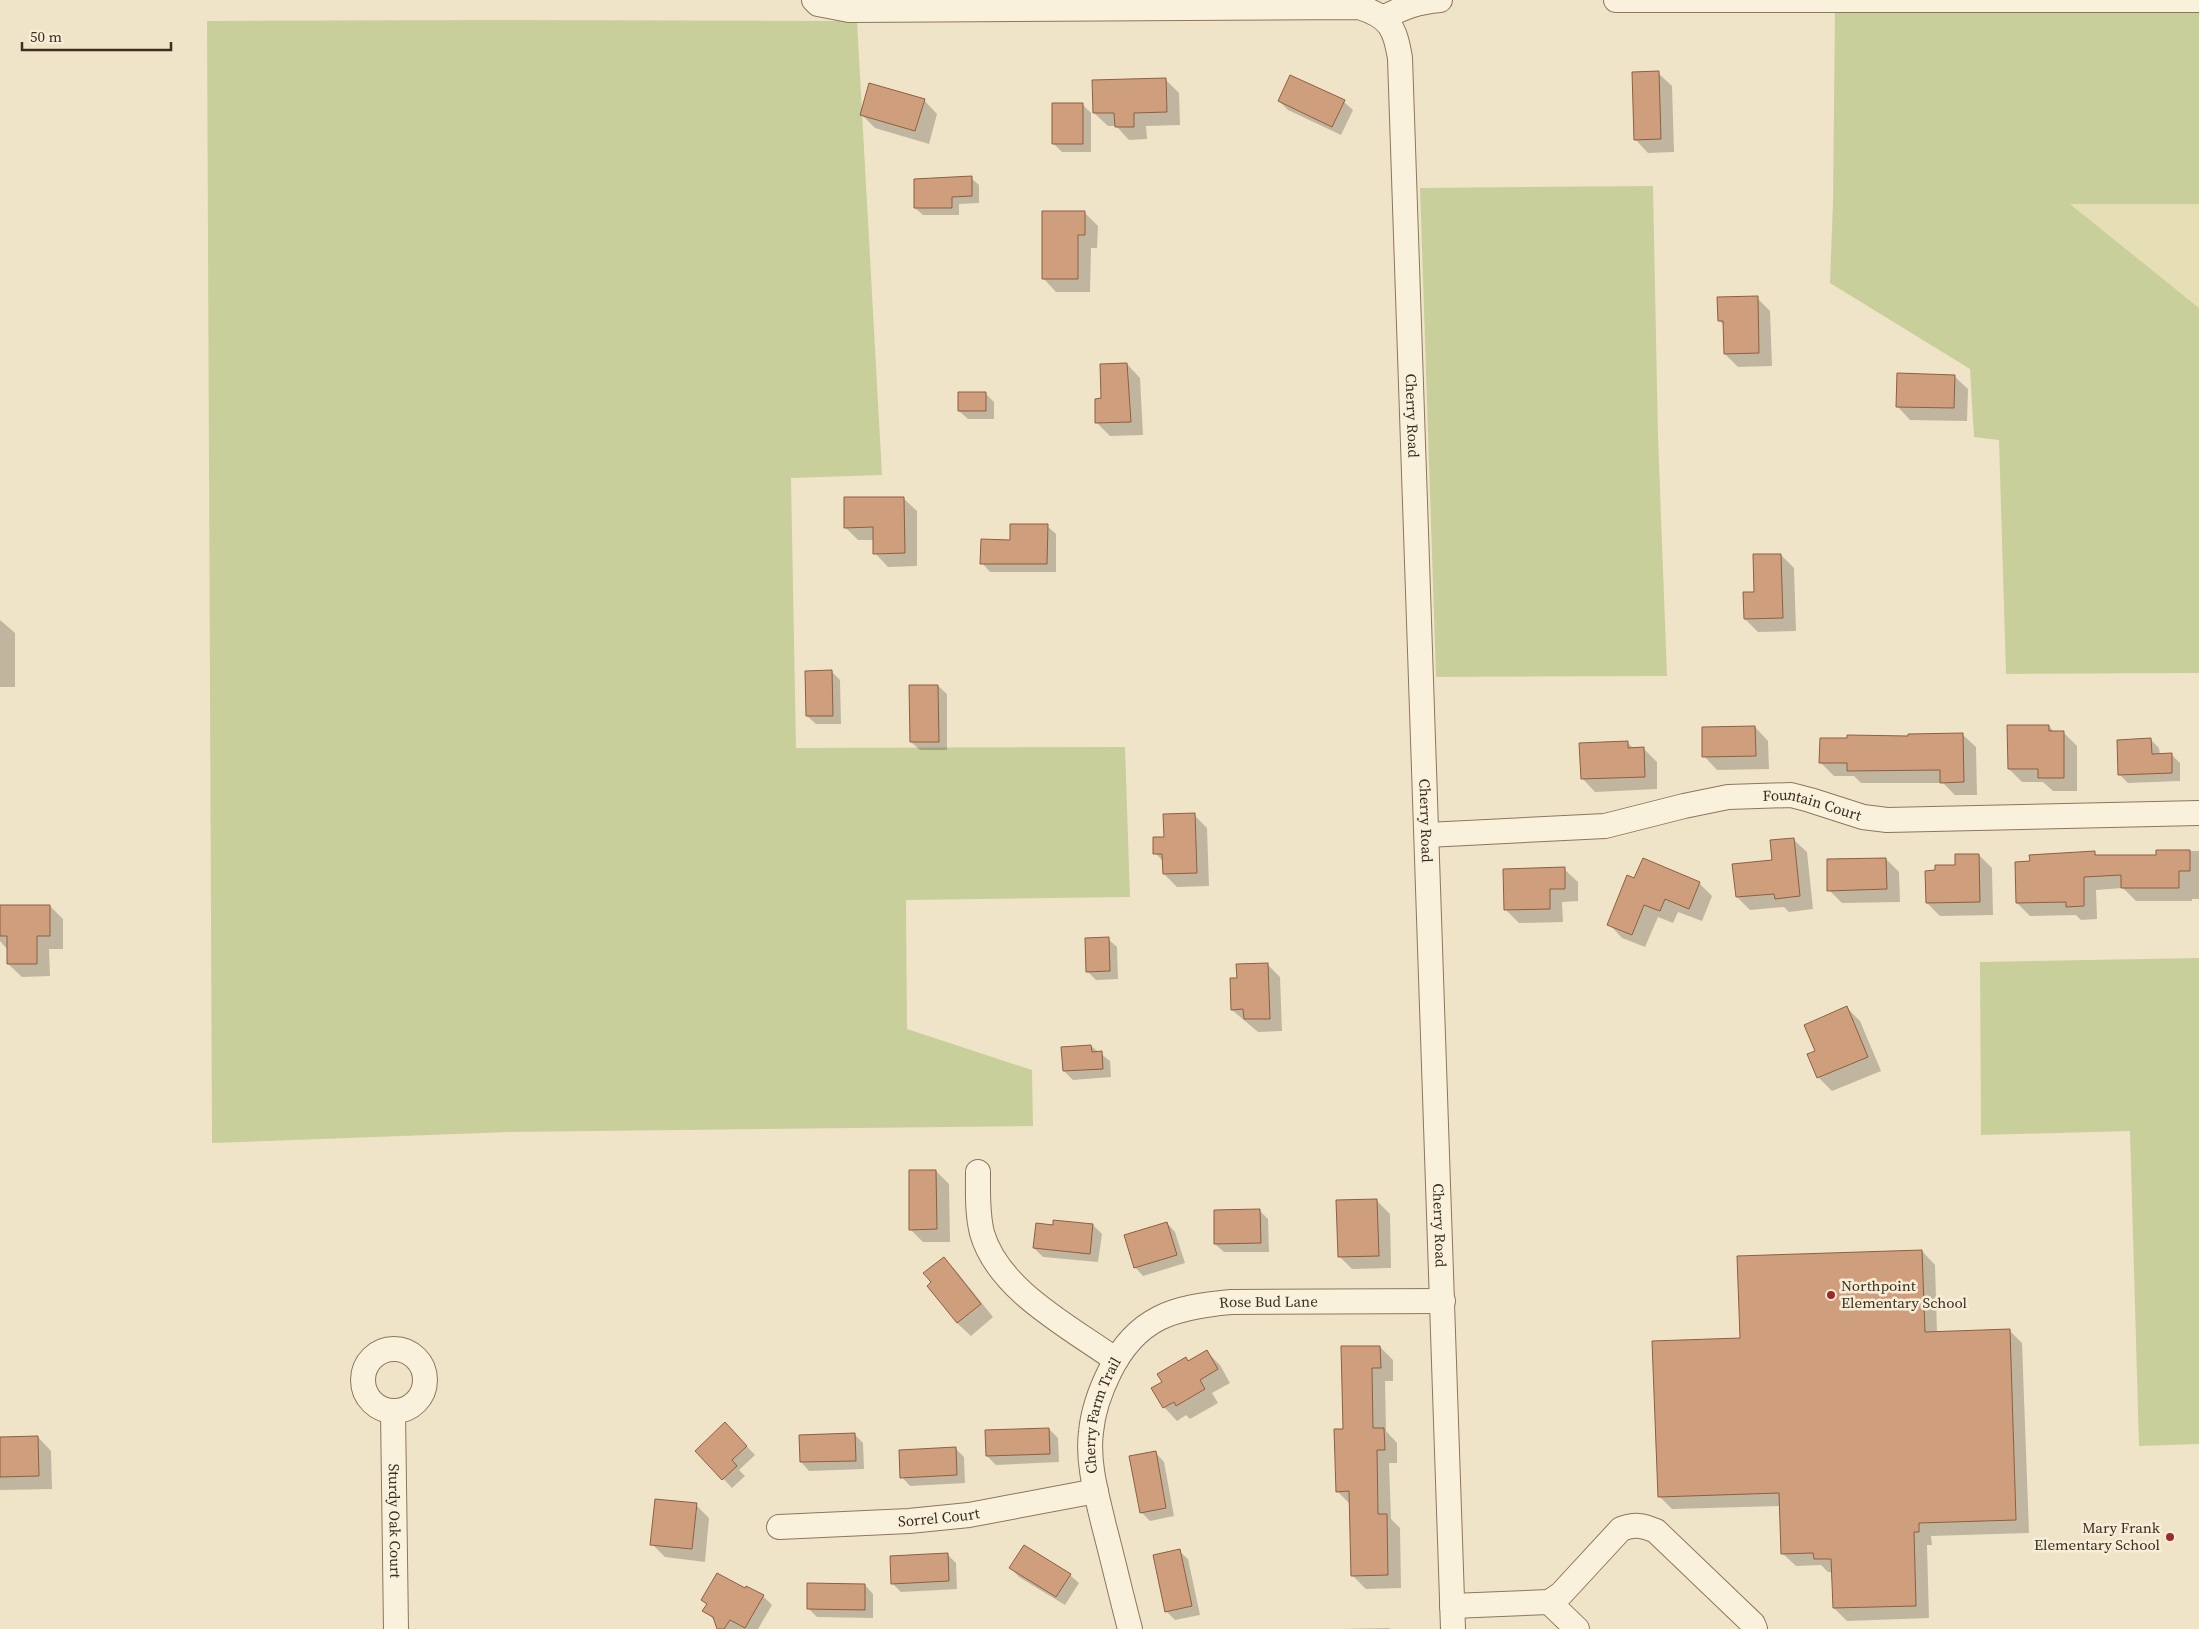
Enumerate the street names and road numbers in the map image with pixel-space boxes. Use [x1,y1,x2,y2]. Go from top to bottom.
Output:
street label: Cherry Road [1401,373,1425,459]
street label: Cherry Road [1414,778,1438,863]
street label: Fountain Court [1762,783,1864,826]
street label: Cherry Road [1428,1183,1452,1268]
street label: Rose Bud Lane [1218,1291,1318,1313]
street label: Cherry Farm Trail [1079,1352,1126,1475]
street label: Sturdy Oak Court [384,1463,406,1579]
street label: Sorrel Court [897,1502,981,1531]

